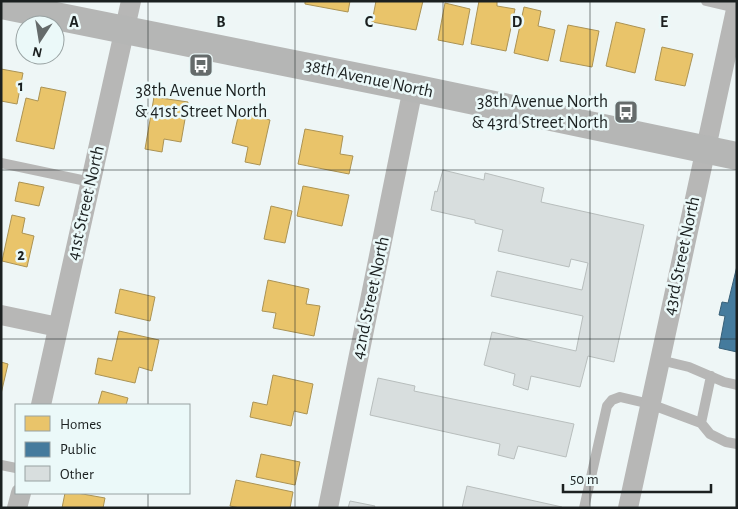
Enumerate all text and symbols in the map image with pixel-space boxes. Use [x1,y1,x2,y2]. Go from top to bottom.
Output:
text: A [69,14,79,30]
text: B [216,14,226,30]
text: C [365,14,374,30]
text: D [512,14,523,30]
text: E [660,14,668,30]
north arrow [15,15,65,65]
text: N [31,44,44,60]
bus stop icon: 38th Avenue North & 41st Street North [188,52,214,78]
street label: 38th Avenue North [303,57,435,101]
text: 1 [18,78,24,94]
place label: 38th Avenue North & 41st Street North [135,82,267,121]
place label: 38th Avenue North & 43rd Street North [472,93,608,132]
bus stop icon: 38th Avenue North & 43rd Street North [613,99,639,125]
street label: 41st Street North [64,144,108,262]
street label: 43rd Street North [661,195,703,317]
street label: 42nd Street North [349,235,393,361]
text: 2 [17,247,25,263]
legend [15,404,190,494]
text: Homes [60,417,102,432]
text: Public [60,442,96,457]
scale bar [563,462,710,494]
text: Other [60,467,94,482]
text: 50 m [570,472,599,487]

